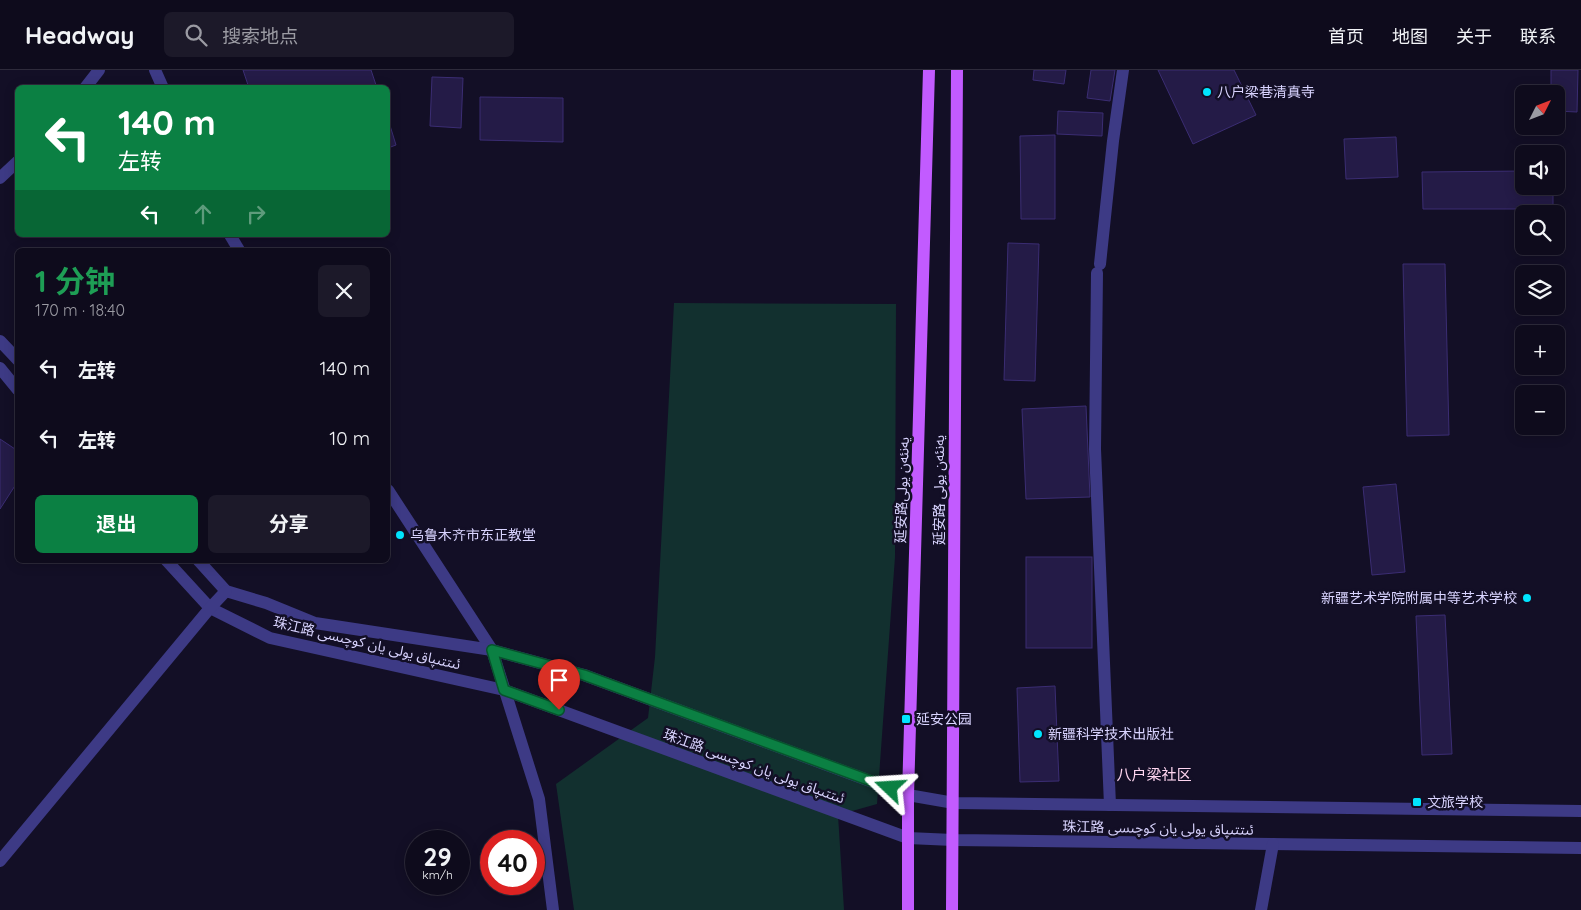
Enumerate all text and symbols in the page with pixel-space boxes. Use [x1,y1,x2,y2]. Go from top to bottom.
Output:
search box [164,12,514,57]
text: Headway [25,20,134,50]
icon: search [182,21,210,49]
text: 搜索地点 [222,24,298,48]
text: 首页 [1328,25,1364,48]
text: 地图 [1392,25,1428,48]
text: 关于 [1456,25,1492,48]
text: 联系 [1520,25,1556,48]
place label: 八户梁巷清真寺 [1217,83,1315,101]
north arrow [1515,85,1565,135]
map controls [1515,85,1565,435]
marker: 八户梁巷清真寺 [1201,86,1213,98]
text: 140 m [118,100,216,144]
icon: left [35,105,100,170]
button: sound [1515,145,1565,195]
text: 左转 [118,147,162,175]
icon: left [136,200,164,228]
icon: ahead [189,200,217,228]
icon: right [242,200,270,228]
button: search [1515,205,1565,255]
text: 1 分钟 [35,262,115,300]
button: close [318,265,370,317]
button: layers [1515,265,1565,315]
text: 170 m · 18:40 [35,300,125,320]
button: + [1515,325,1565,375]
icon: left [35,354,63,382]
text: 140 m [319,356,370,380]
text: 左转 [78,358,116,382]
button: − [1515,385,1565,435]
icon: left [35,424,63,452]
text: 10 m [329,426,370,450]
text: 左转 [78,428,116,452]
street label: 延安路 يەنئەن يولى [930,435,948,545]
street label: 延安路يەنئەن يولى [891,436,913,544]
button: 退出 [35,495,198,553]
button: 分享 [208,495,370,553]
place label: 乌鲁木齐市东正教堂 [410,526,536,544]
marker: 乌鲁木齐市东正教堂 [394,529,406,541]
place label: 新疆艺术学院附属中等艺术学校 [1321,589,1517,607]
marker: 新疆艺术学院附属中等艺术学校 [1521,592,1533,604]
street label: 珠江路 ئىتتىپاق يولى يان كوچىسى [271,613,463,674]
pin [538,659,580,710]
icon: arrive [545,666,573,694]
place label: 延安公园 [916,710,972,728]
marker: 延安公园 [900,713,912,725]
street label: 珠江路 ئىتتىپاق يولى يان كوچىسى [661,725,847,808]
place label: 新疆科学技术出版社 [1048,725,1174,743]
marker: 新疆科学技术出版社 [1032,728,1044,740]
position arrow [863,761,915,813]
district label: 八户梁社区 [1116,765,1192,784]
place label: 文旅学校 [1427,793,1483,811]
marker: 文旅学校 [1411,796,1423,808]
street label: 珠江路 ئىتتىپاق يولى يان كوچىسى [1062,817,1254,840]
speed limit sign: 40 [480,830,545,895]
text: 29 [423,841,452,872]
text: km/h [422,867,453,882]

